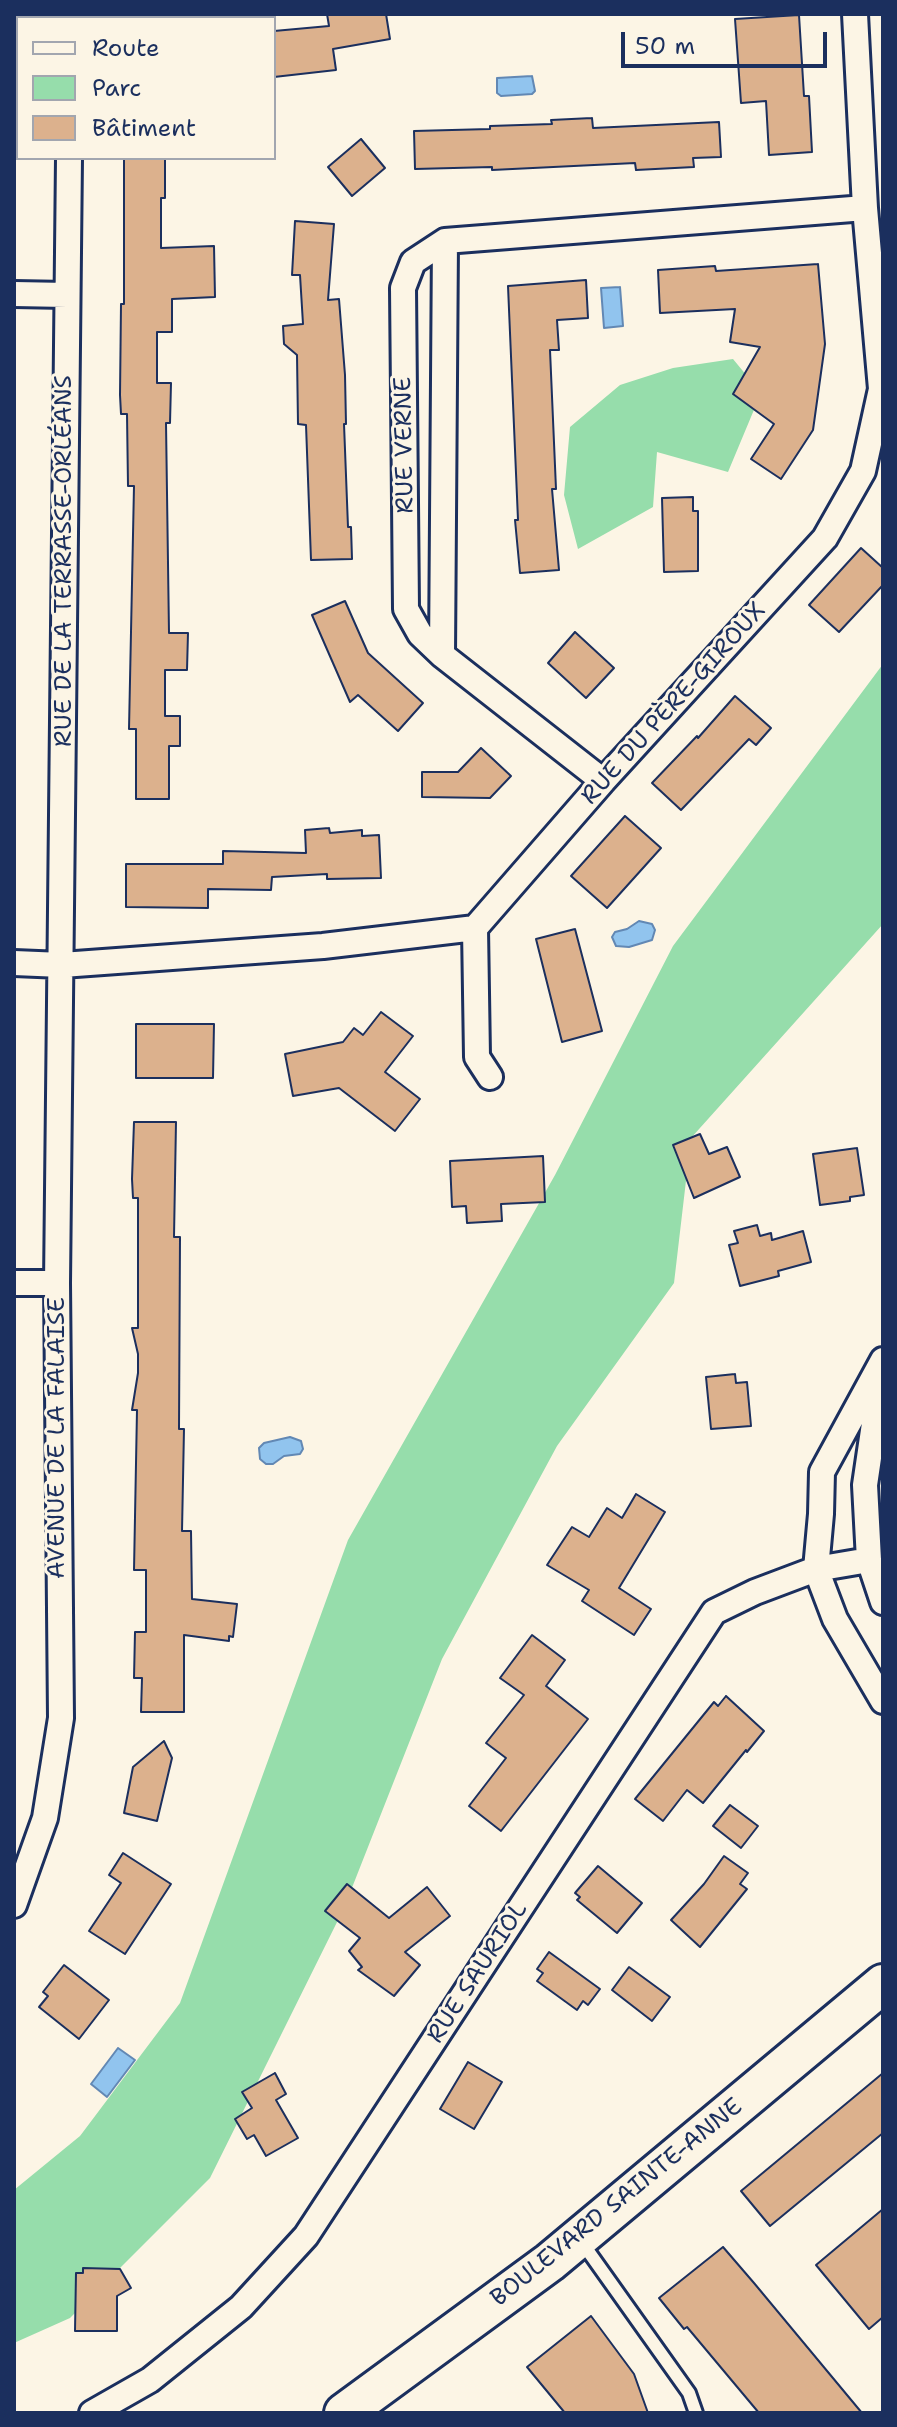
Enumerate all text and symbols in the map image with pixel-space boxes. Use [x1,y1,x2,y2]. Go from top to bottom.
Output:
legend [16,16,276,160]
scale bar [625,16,831,66]
text: 50 m [635,30,695,62]
text: Route [92,32,160,64]
text: Parc [92,72,141,104]
text: Bâtiment [92,112,196,144]
street label: RUE DE LA TERRASSE-ORLÉANS [51,375,79,747]
street label: RUE VERNE [389,376,421,514]
street label: RUE DU PÈRE-GIROUX [576,597,772,811]
street label: AVENUE DE LA FALAISE [44,1297,72,1579]
street label: RUE SAURIOL [422,1897,534,2049]
street label: BOULEVARD SAINTE-ANNE [486,2093,748,2313]

